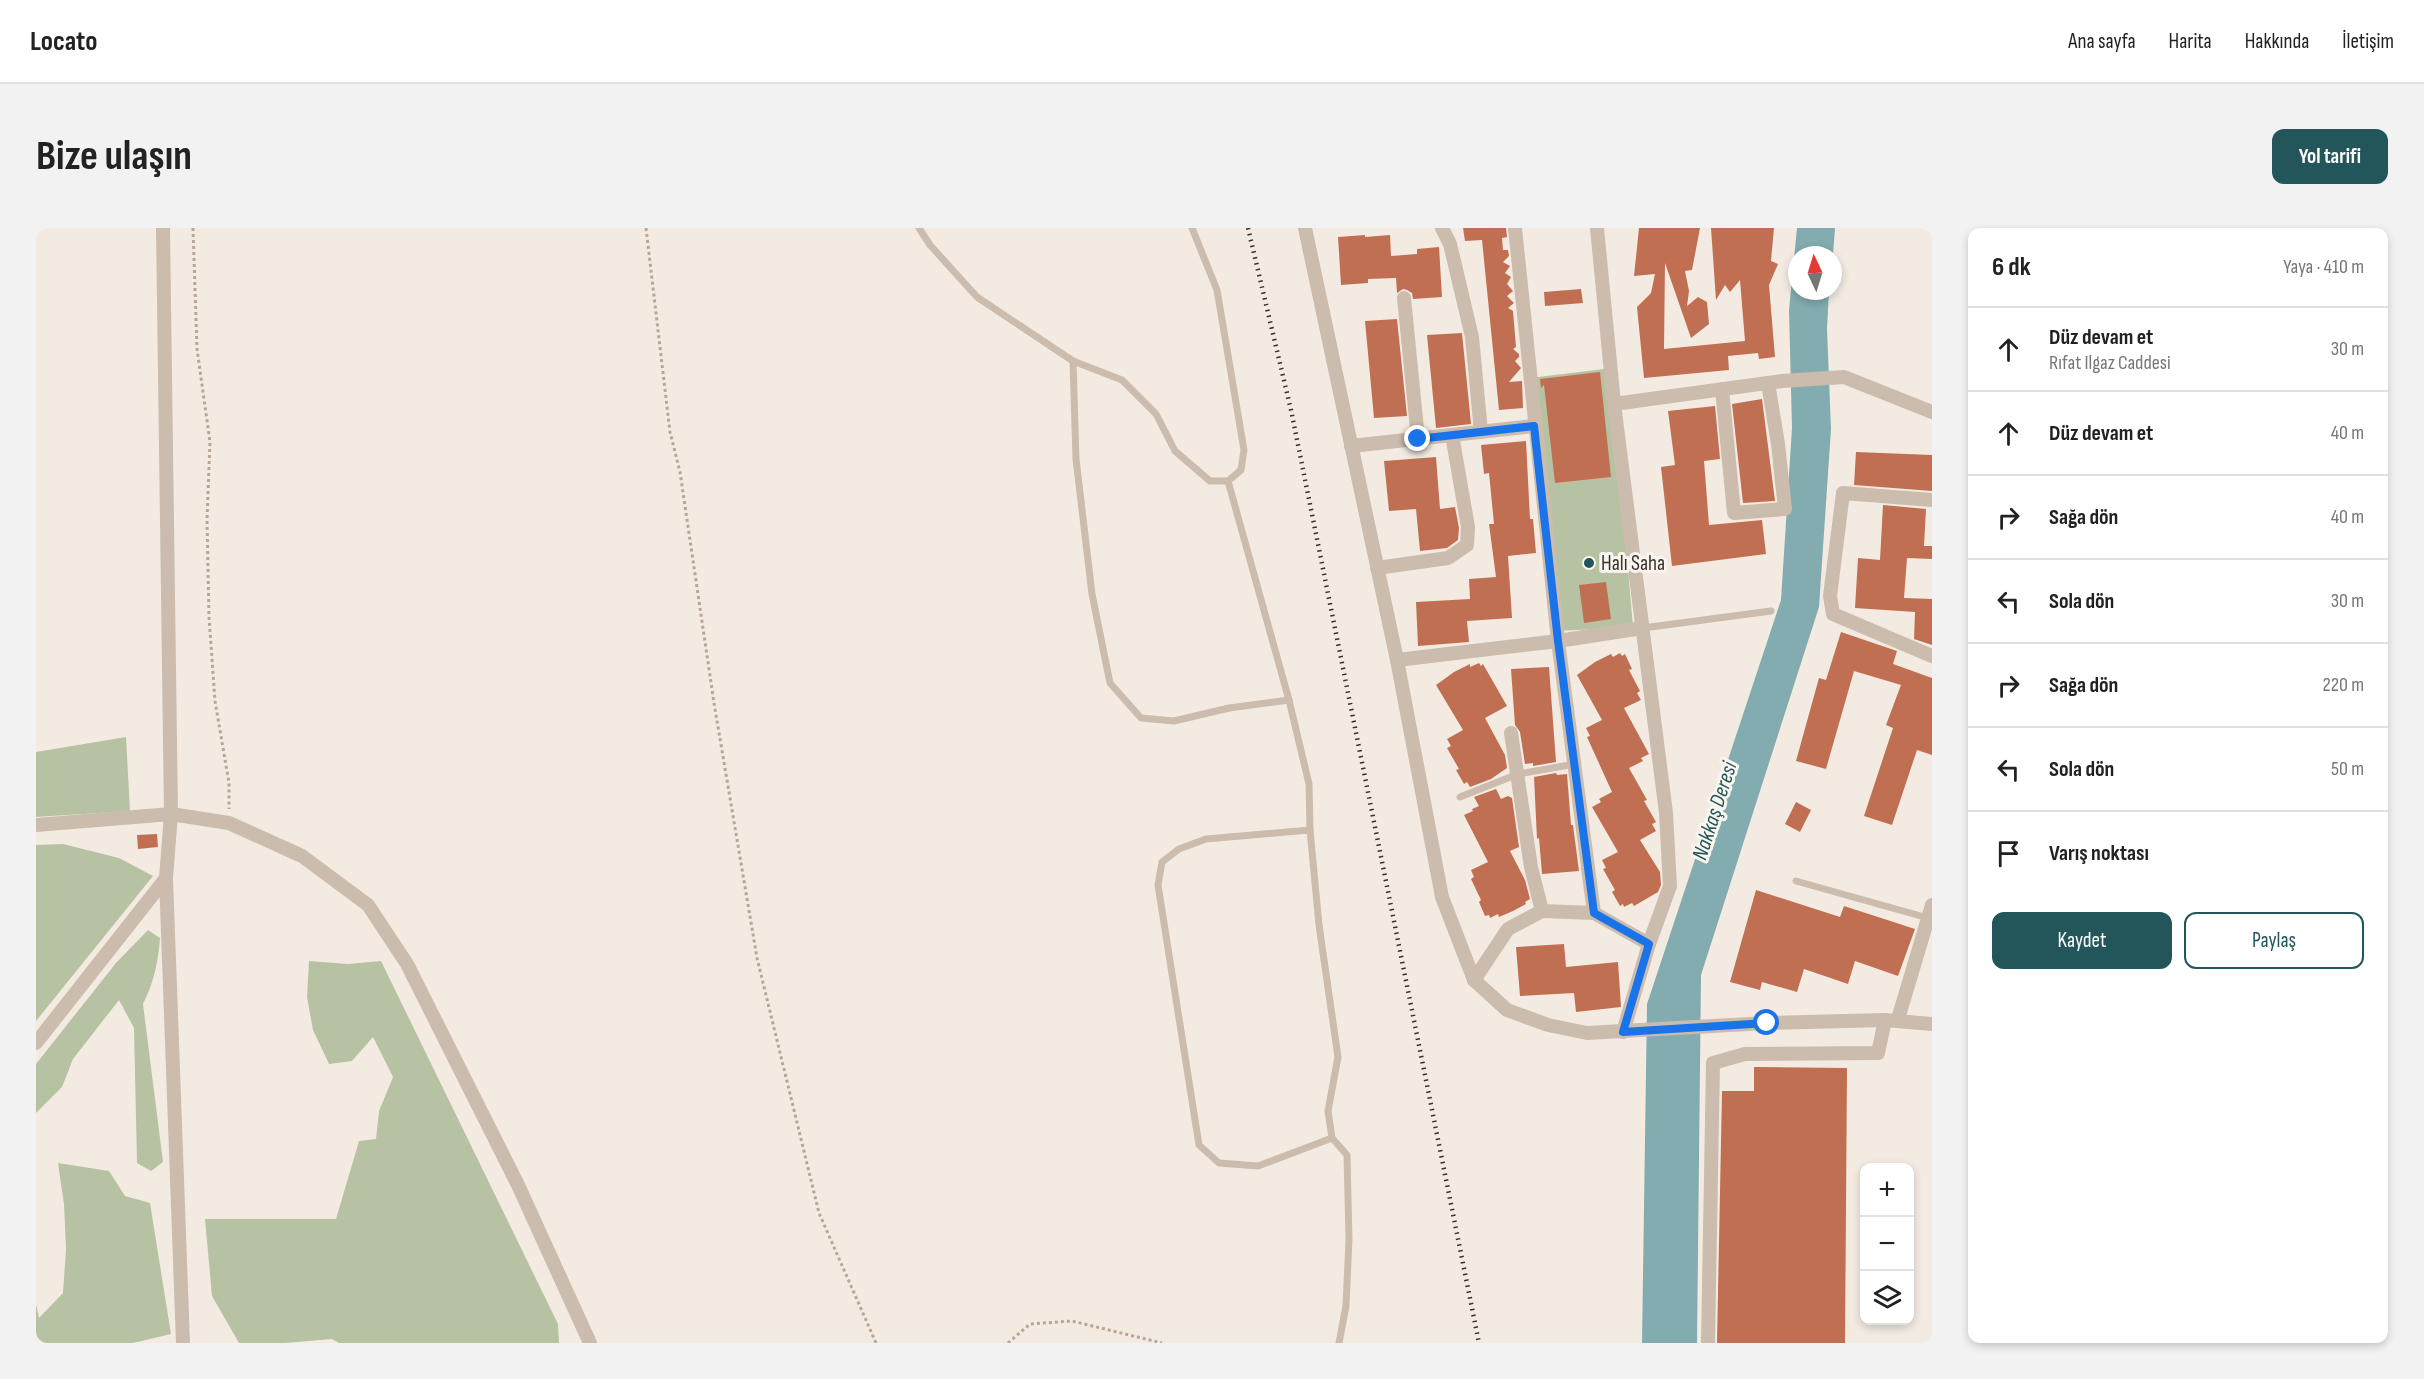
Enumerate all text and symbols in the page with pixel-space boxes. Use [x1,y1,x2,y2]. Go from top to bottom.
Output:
text: Locato [30,25,97,58]
text: Ana sayfa [2068,29,2136,54]
text: Harita [2169,29,2212,54]
text: Hakkında [2245,29,2309,54]
text: İletişim [2342,29,2394,54]
button: Yol tarifi [2272,129,2388,184]
text: Bize ulaşın [36,131,192,182]
north arrow [1788,246,1842,300]
text: 6 dk [1992,252,2031,283]
text: Yaya · 410 m [2283,255,2364,279]
text: Düz devam et [2049,324,2153,351]
icon: ahead [1992,333,2025,366]
text: 30 m [2331,337,2364,361]
text: Rıfat Ilgaz Caddesi [2049,351,2171,375]
icon: ahead [1992,417,2025,450]
text: Düz devam et [2049,420,2153,447]
text: 40 m [2331,421,2364,445]
route end [1404,425,1430,451]
icon: right [1992,501,2025,534]
text: Sağa dön [2049,504,2118,531]
text: 40 m [2331,505,2364,529]
place label: Halı Saha [1601,551,1665,576]
marker: Halı Saha [1582,556,1596,570]
icon: left [1992,585,2025,618]
text: Sola dön [2049,588,2114,615]
text: 30 m [2331,589,2364,613]
icon: right [1992,669,2025,702]
text: Sağa dön [2049,672,2118,699]
text: 220 m [2323,673,2364,697]
icon: left [1992,753,2025,786]
text: Sola dön [2049,756,2114,783]
text: 50 m [2331,757,2364,781]
water label: Nakkaş Deresi [1686,758,1744,863]
icon: arrive [1992,837,2025,870]
text: Varış noktası [2049,840,2149,867]
button: Kaydet [1992,912,2172,969]
button: Paylaş [2184,912,2364,969]
route start [1753,1009,1779,1035]
map controls [1860,1163,1914,1325]
button: + [1860,1163,1914,1217]
button: − [1860,1217,1914,1271]
button: layers [1860,1271,1914,1325]

